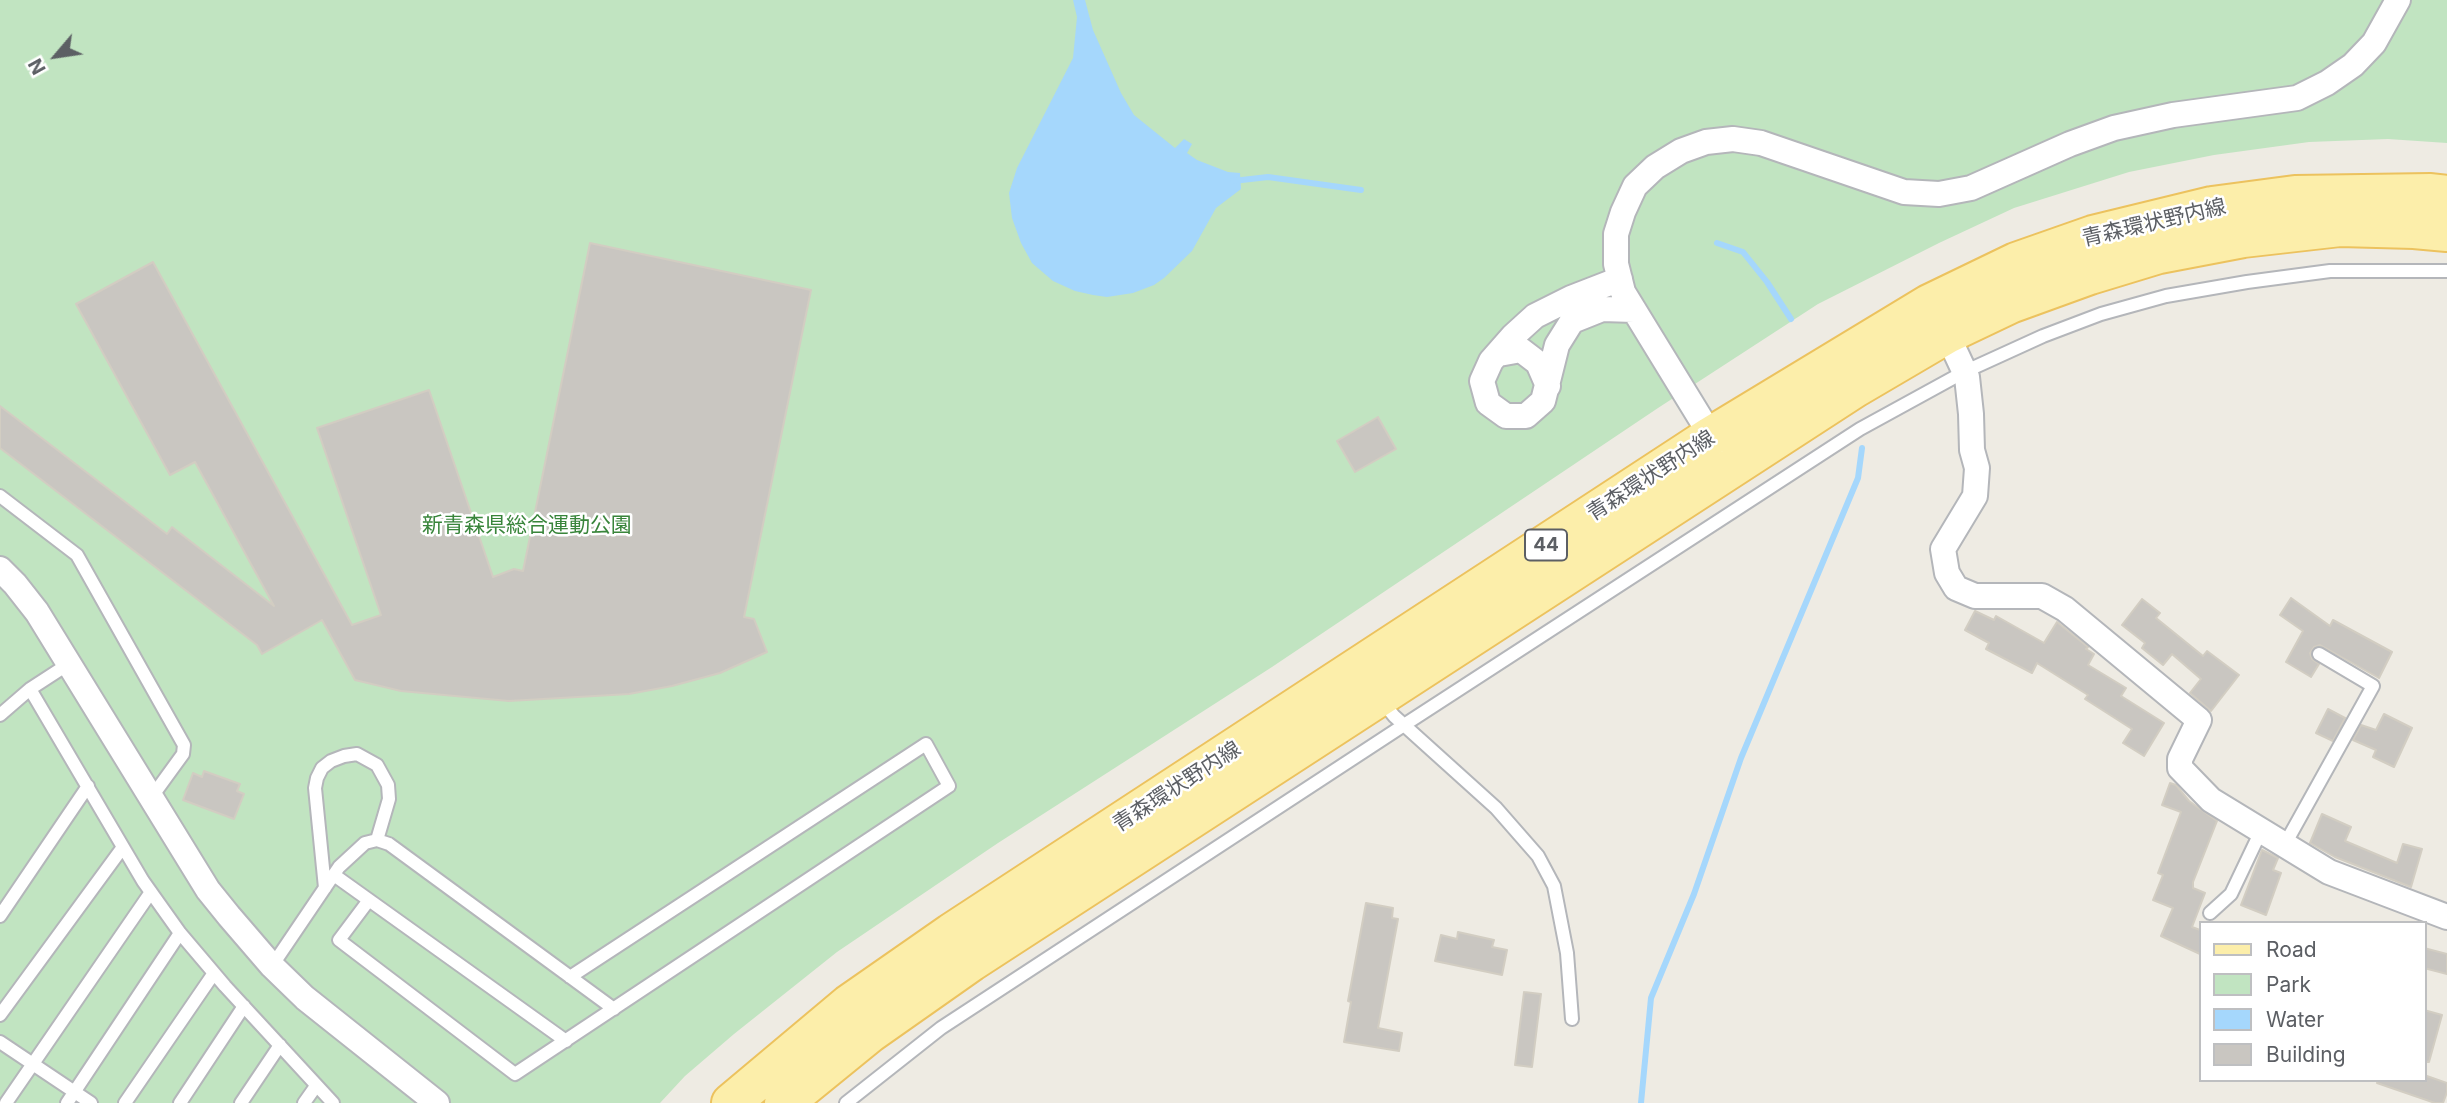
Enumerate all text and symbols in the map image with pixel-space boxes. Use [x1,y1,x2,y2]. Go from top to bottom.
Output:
north arrow [21,21,91,91]
text: N [24,55,51,78]
street label: 青森環状野内線 [2080,194,2228,252]
street label: 青森環状野内線 [1582,425,1720,527]
park label: 新青森県総合運動公園 [422,513,632,539]
road number: 44 [1525,530,1567,560]
street label: 青森環状野内線 [1108,736,1246,838]
legend [2198,921,2426,1082]
text: Road [2266,937,2317,962]
text: Park [2266,972,2311,997]
text: Water [2266,1007,2324,1032]
text: Building [2266,1042,2346,1067]

